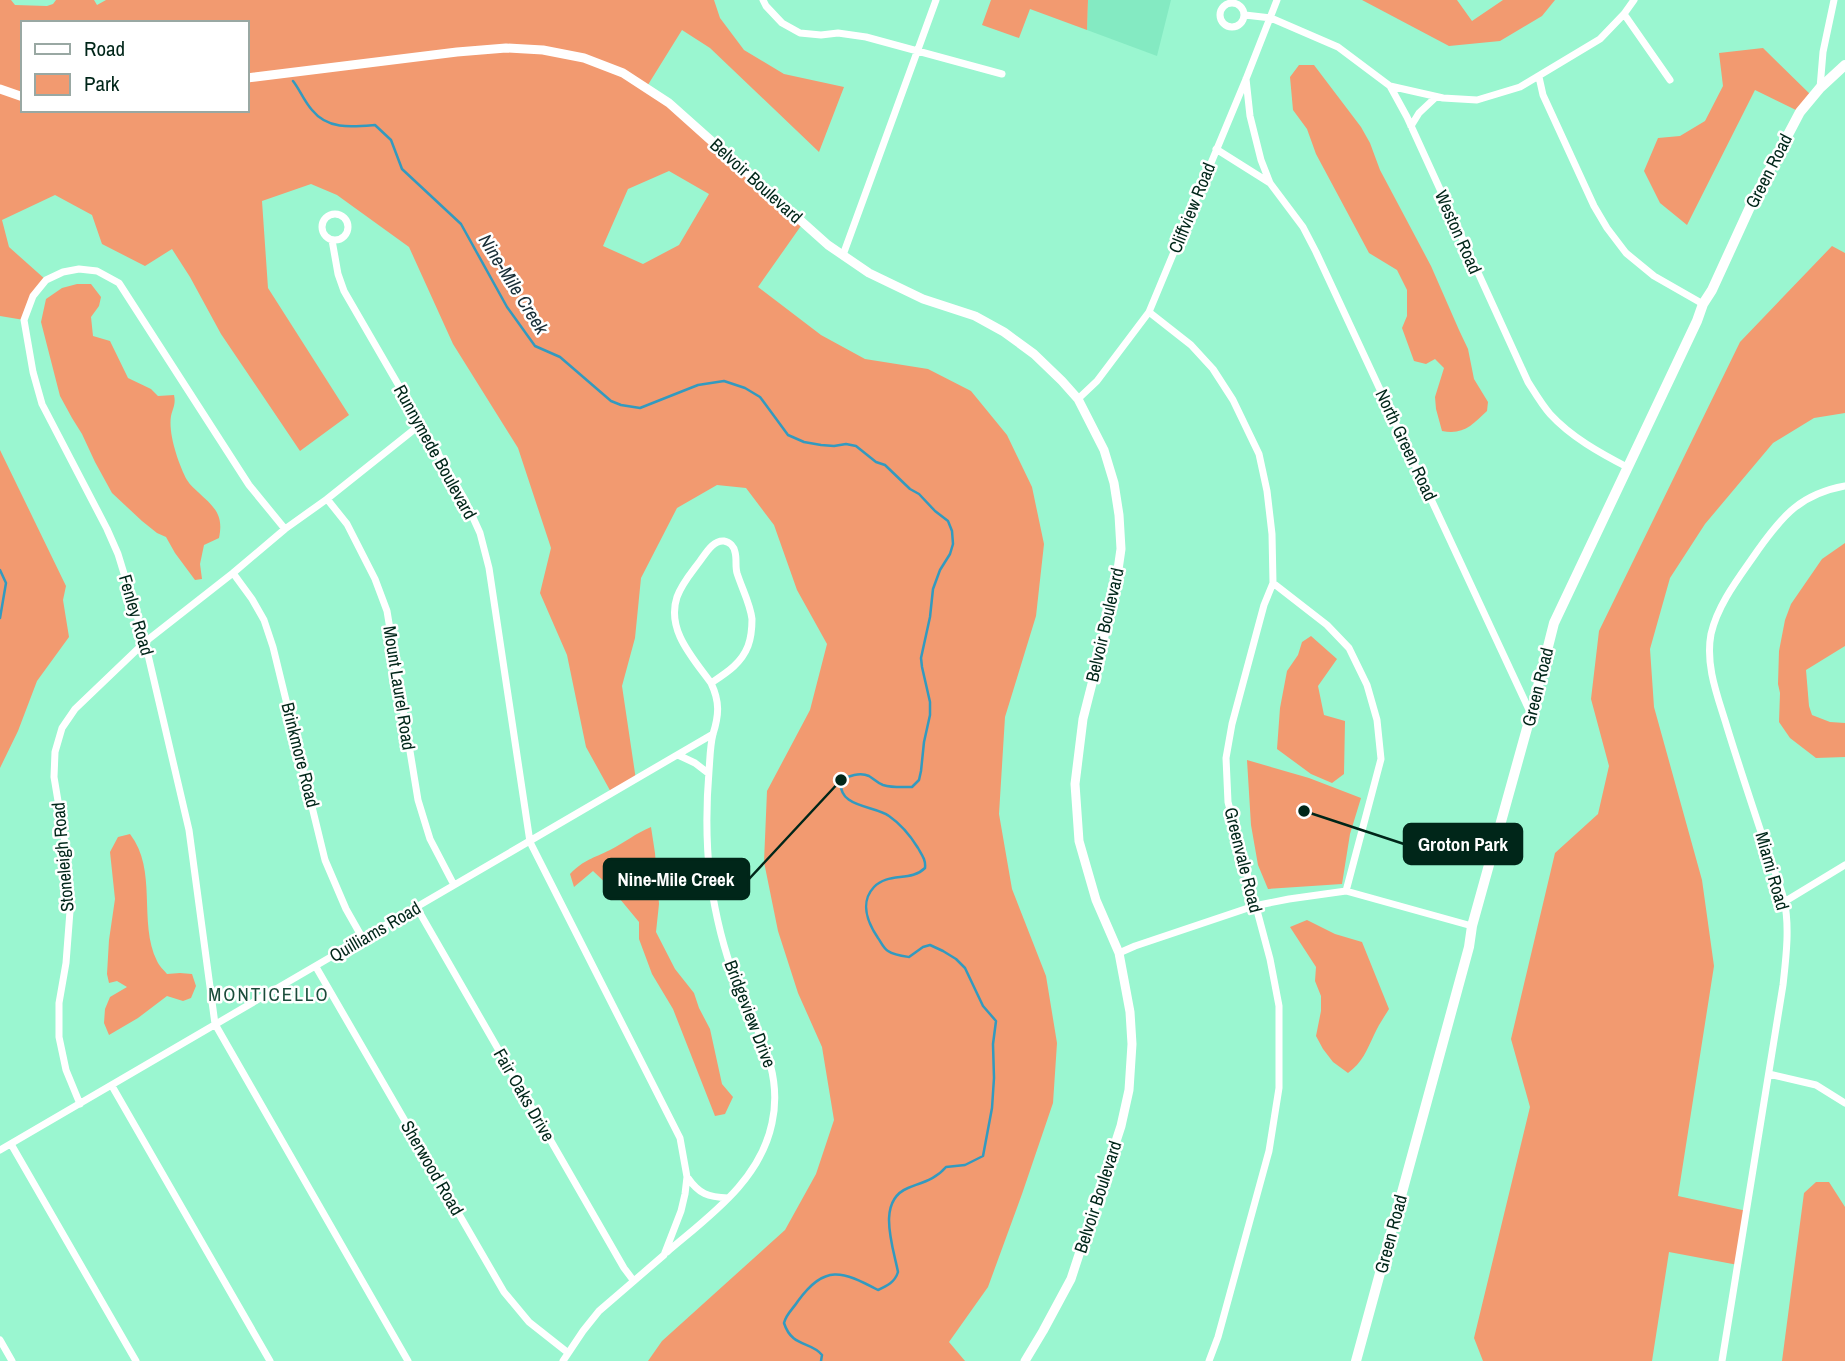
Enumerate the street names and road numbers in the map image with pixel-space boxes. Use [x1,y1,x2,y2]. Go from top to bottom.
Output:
street label: Green Road [1739,129,1798,212]
street label: Belvoir Boulevard [705,132,808,229]
street label: Cliffview Road [1162,159,1221,257]
street label: Weston Road [1429,186,1488,278]
street label: Runnymede Boulevard [388,380,483,523]
street label: North Green Road [1370,385,1443,505]
street label: Belvoir Boulevard [1079,565,1130,684]
street label: Fenley Road [113,572,160,658]
street label: Mount Laurel Road [377,624,422,752]
street label: Green Road [1516,645,1559,729]
street label: Brinkmore Road [275,700,326,810]
street label: Stoneleigh Road [45,801,80,913]
street label: Greenvale Road [1218,805,1269,915]
street label: Miami Road [1749,829,1796,913]
street label: Quilliams Road [324,895,425,968]
street label: Bridgeview Drive [719,956,782,1071]
street label: Fair Oaks Drive [488,1044,561,1146]
street label: Sherwood Road [395,1116,470,1220]
street label: Belvoir Boulevard [1068,1138,1127,1256]
street label: Green Road [1368,1192,1413,1276]

